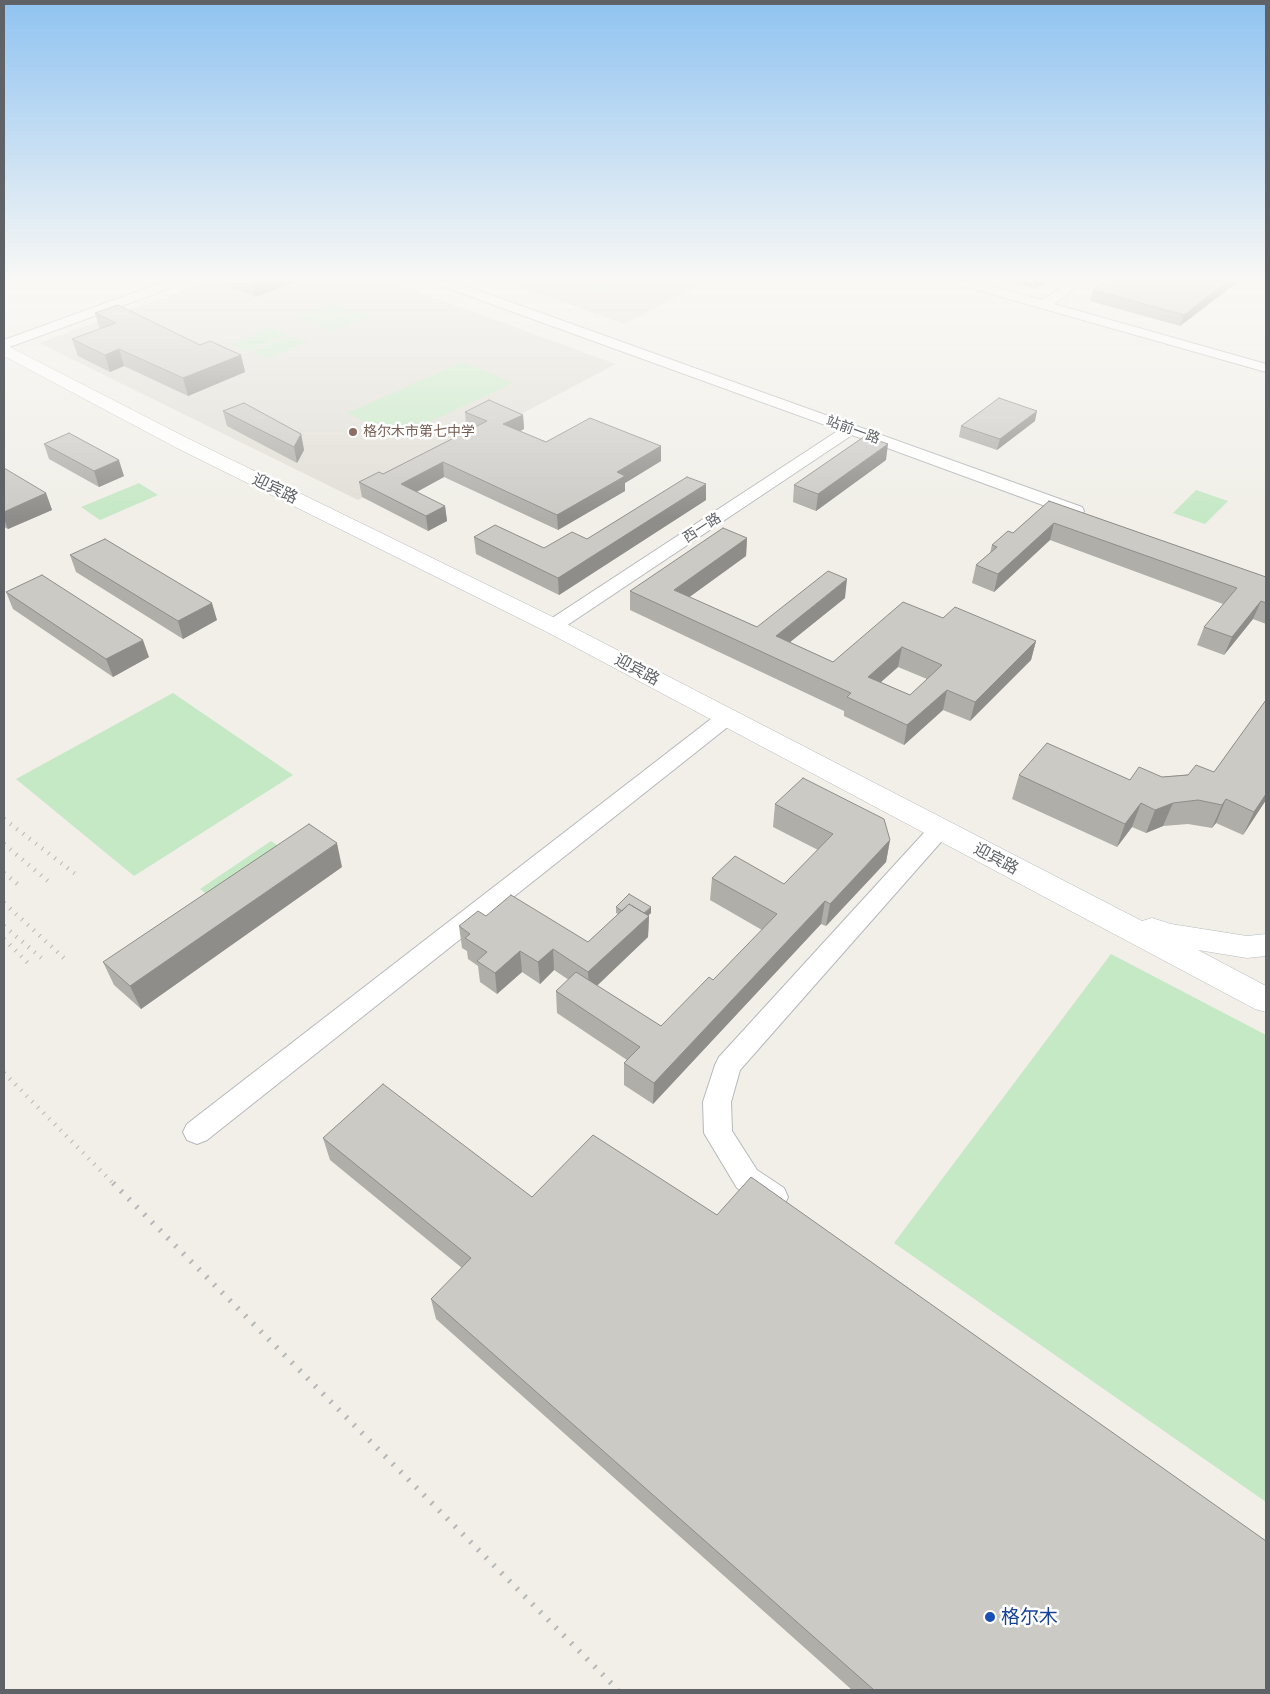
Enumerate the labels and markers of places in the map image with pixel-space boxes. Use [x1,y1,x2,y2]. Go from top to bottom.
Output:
place label: 格尔木市第七中学 [363,424,475,440]
marker: 格尔木市第七中学 [347,426,359,438]
place label: 格尔木 [1001,1606,1058,1628]
marker: 格尔木 [983,1610,997,1624]

